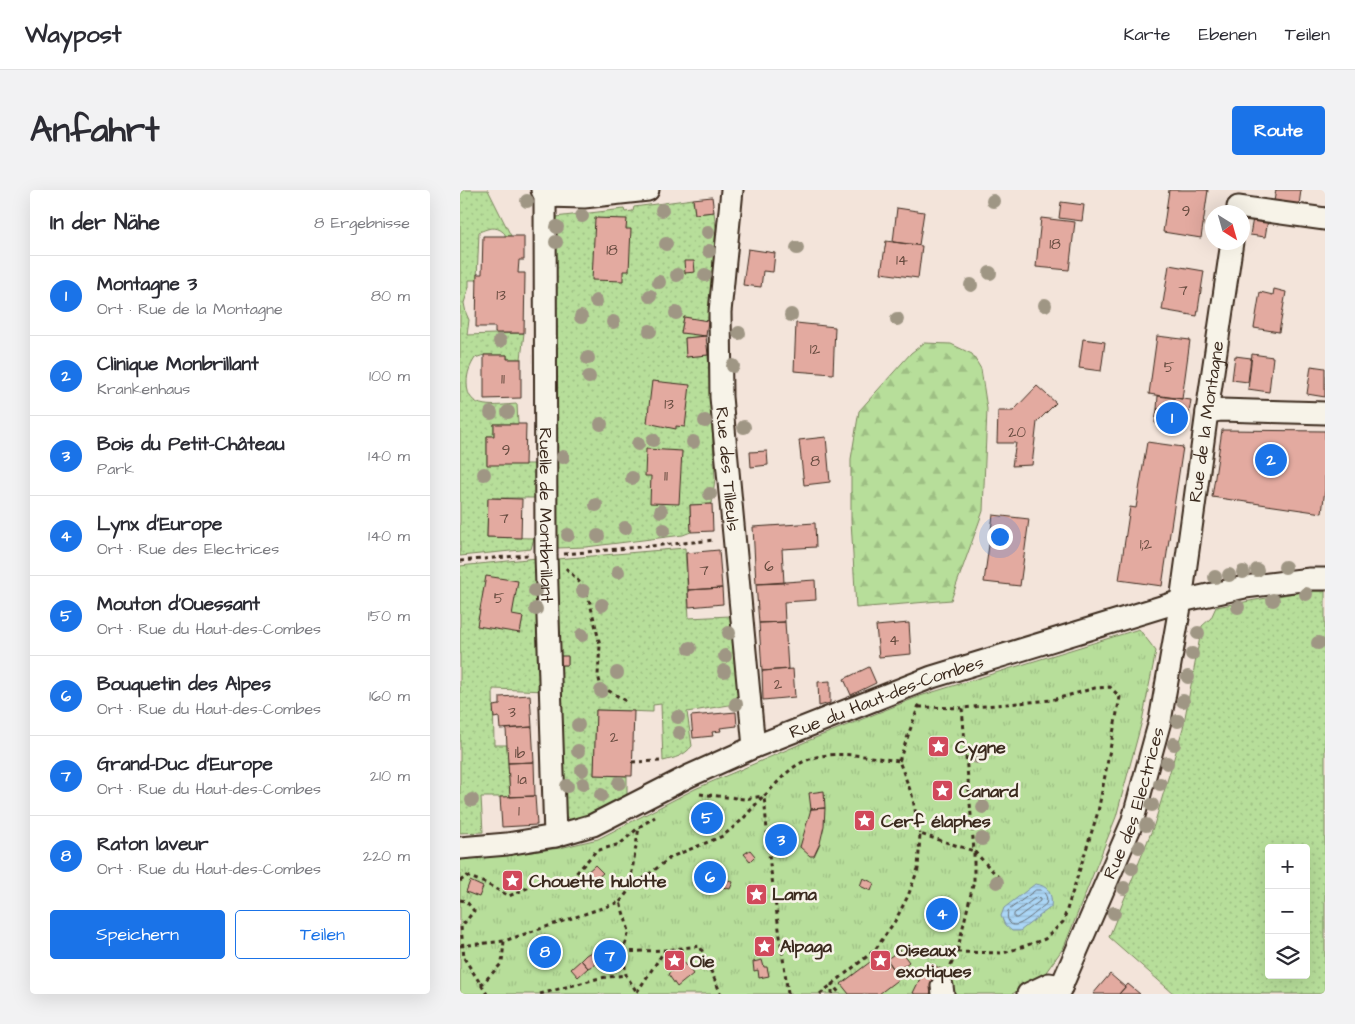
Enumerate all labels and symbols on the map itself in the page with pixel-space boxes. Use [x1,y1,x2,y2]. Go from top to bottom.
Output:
house number: 9 [1182,201,1190,222]
north arrow [1205,205,1250,250]
house number: 18 [1049,234,1061,255]
house number: 18 [606,240,618,261]
house number: 14 [896,250,908,271]
house number: 7 [1178,280,1188,301]
house number: 13 [496,285,506,306]
house number: 12 [810,339,821,360]
street label: Rue de la Montagne [1182,339,1230,504]
house number: 5 [1164,357,1175,378]
house number: 11 [501,369,505,390]
house number: 13 [664,394,674,415]
pin: 1 [1156,399,1188,437]
street label: Rue des Tilleuls [710,406,746,532]
house number: 20 [1008,422,1027,443]
street label: Ruelle de Montbrillant [533,427,560,604]
house number: 9 [502,440,510,461]
pin: 2 [1255,441,1287,479]
house number: 8 [810,451,820,472]
house number: 11 [664,466,668,487]
house number: 7 [499,508,509,529]
your location [987,524,1013,550]
house number: 1;2 [1140,534,1153,555]
house number: 6 [764,556,774,577]
house number: 7 [699,560,709,581]
house number: 5 [494,588,505,609]
house number: 4 [889,630,899,651]
street label: Rue du Haut-des-Combes [785,649,987,744]
house number: 2 [774,674,783,695]
house number: 3 [508,702,516,723]
street label: Rue des Electrices [1097,724,1170,883]
house number: 2 [610,727,619,748]
place icon: Cygne [927,735,951,759]
place label: Cygne [955,735,1006,761]
house number: 1b [515,743,526,764]
house number: 1a [517,769,527,790]
place icon: Canard [931,779,955,803]
place label: Canard [959,779,1019,804]
pin: 5 [691,799,723,837]
house number: 1 [518,801,520,822]
place icon: Cerf élaphes [853,809,877,833]
place label: Cerf élaphes [881,809,991,834]
pin: 3 [765,821,797,859]
pin: 6 [694,858,726,896]
place icon: Chouette hulotte [501,869,525,893]
place label: Chouette hulotte [529,869,667,894]
place icon: Lama [744,882,768,906]
place label: Lama [772,882,818,907]
pin: 4 [926,895,958,933]
pin: 8 [529,933,561,971]
place icon: Alpaga [752,934,776,958]
place label: Alpaga [780,934,833,960]
pin: 7 [594,937,626,975]
place label: Oiseaux exotiques [896,938,972,984]
place icon: Oiseaux exotiques [868,948,892,972]
place icon: Oie [662,949,686,973]
place label: Oie [690,949,715,974]

